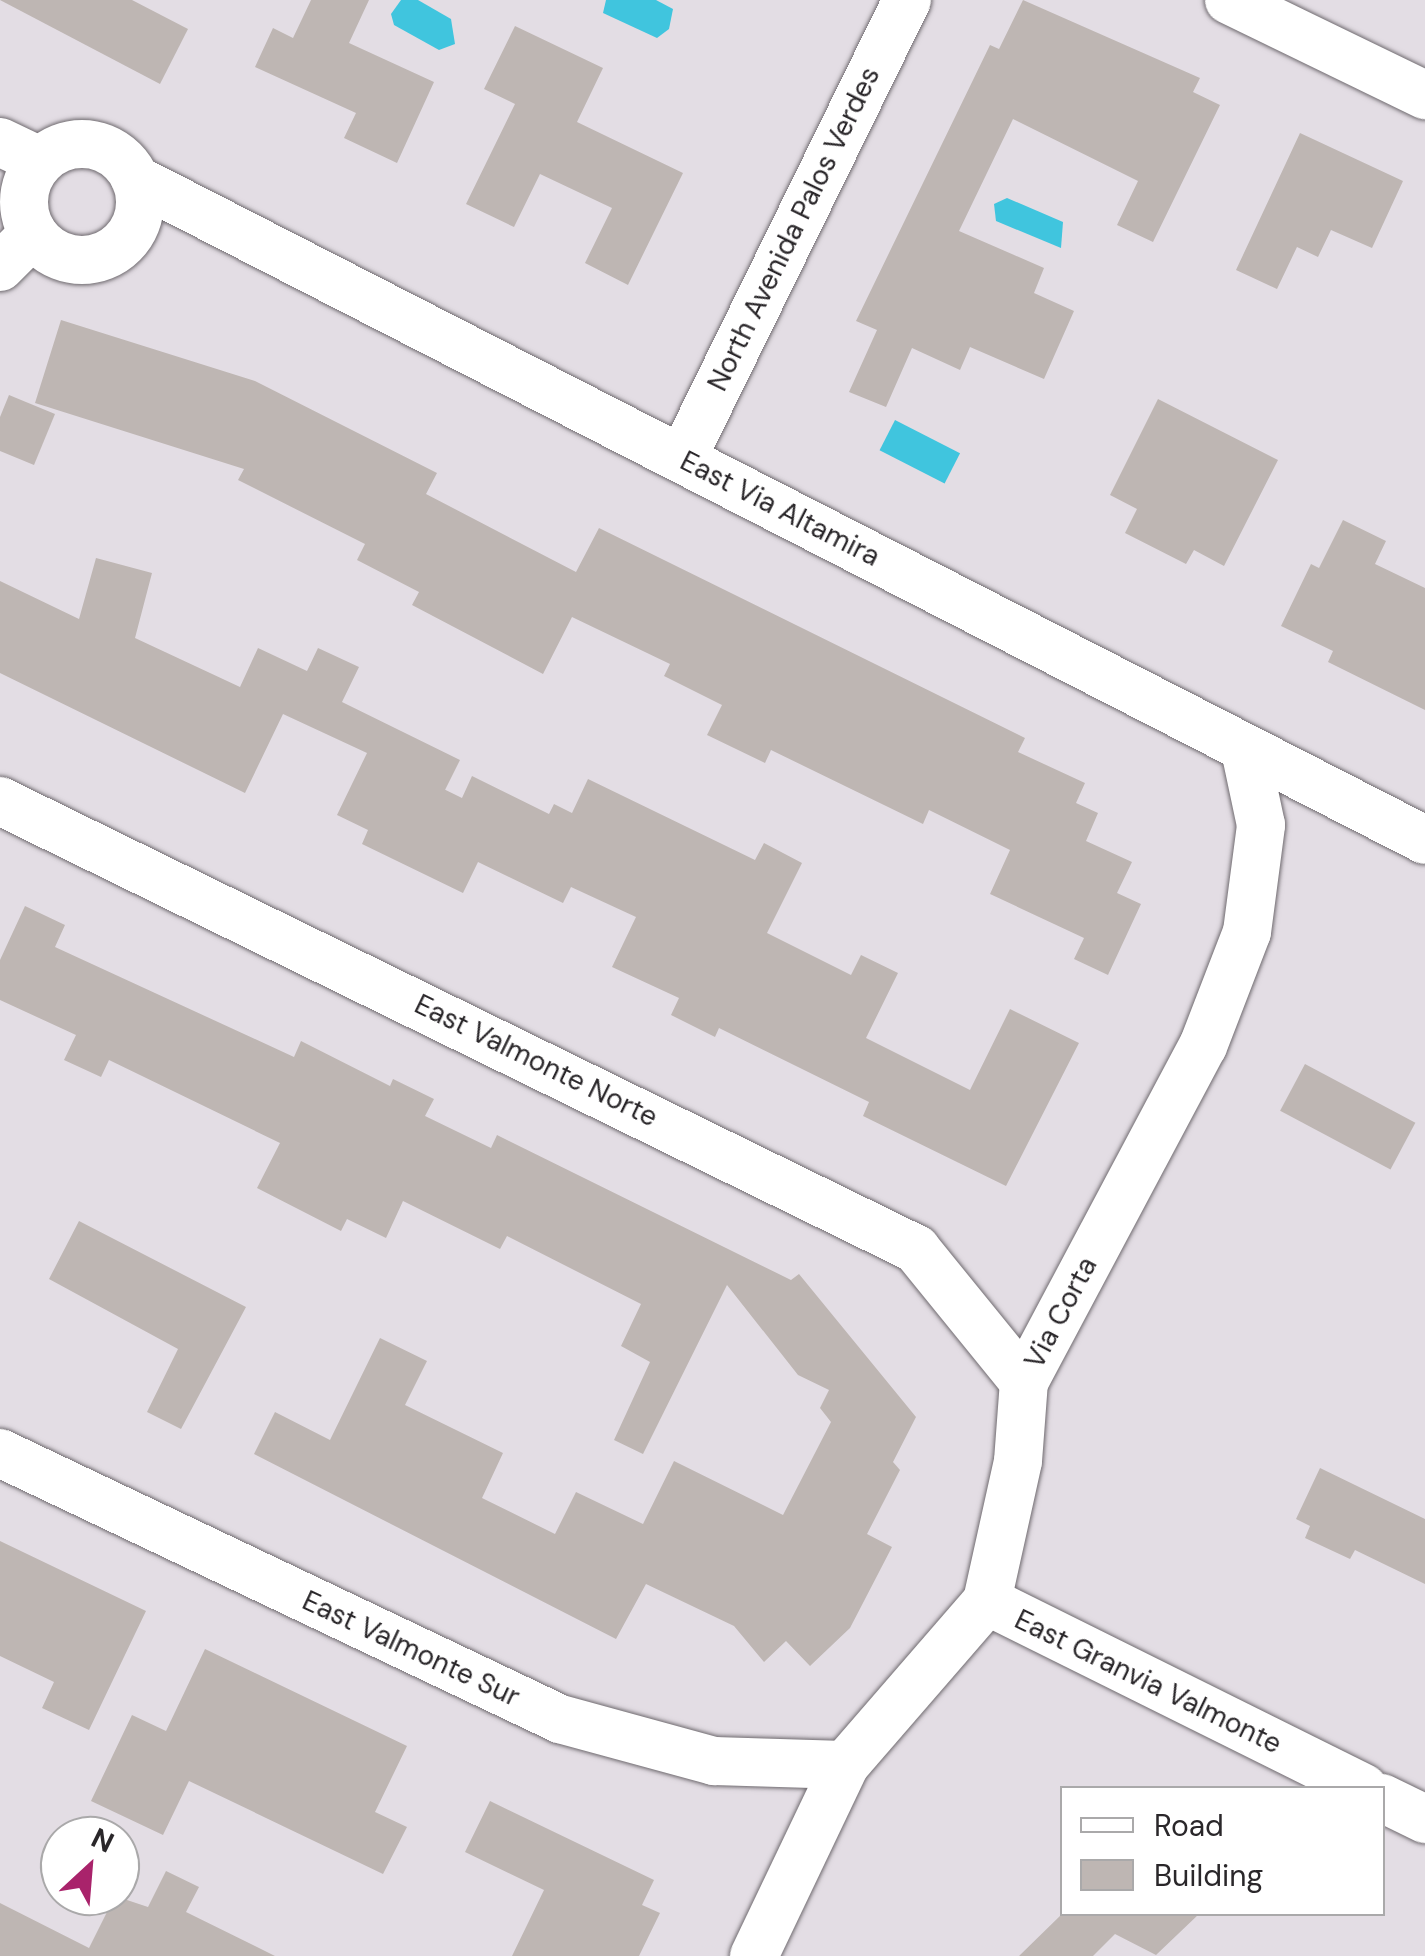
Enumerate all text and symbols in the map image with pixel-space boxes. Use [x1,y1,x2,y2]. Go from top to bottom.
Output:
street label: North Avenida Palos Verdes [701,62,887,396]
street label: East Via Altamira [675,444,885,574]
street label: East Valmonte Norte [409,988,663,1134]
street label: Via Corta [1018,1252,1104,1374]
street label: East Valmonte Sur [297,1584,525,1714]
street label: East Granvia Valmonte [1009,1603,1287,1761]
legend [1060,1786,1385,1916]
text: Road [1154,1806,1224,1845]
north arrow [40,1816,140,1916]
text: N [85,1819,120,1861]
text: Building [1154,1856,1263,1895]

